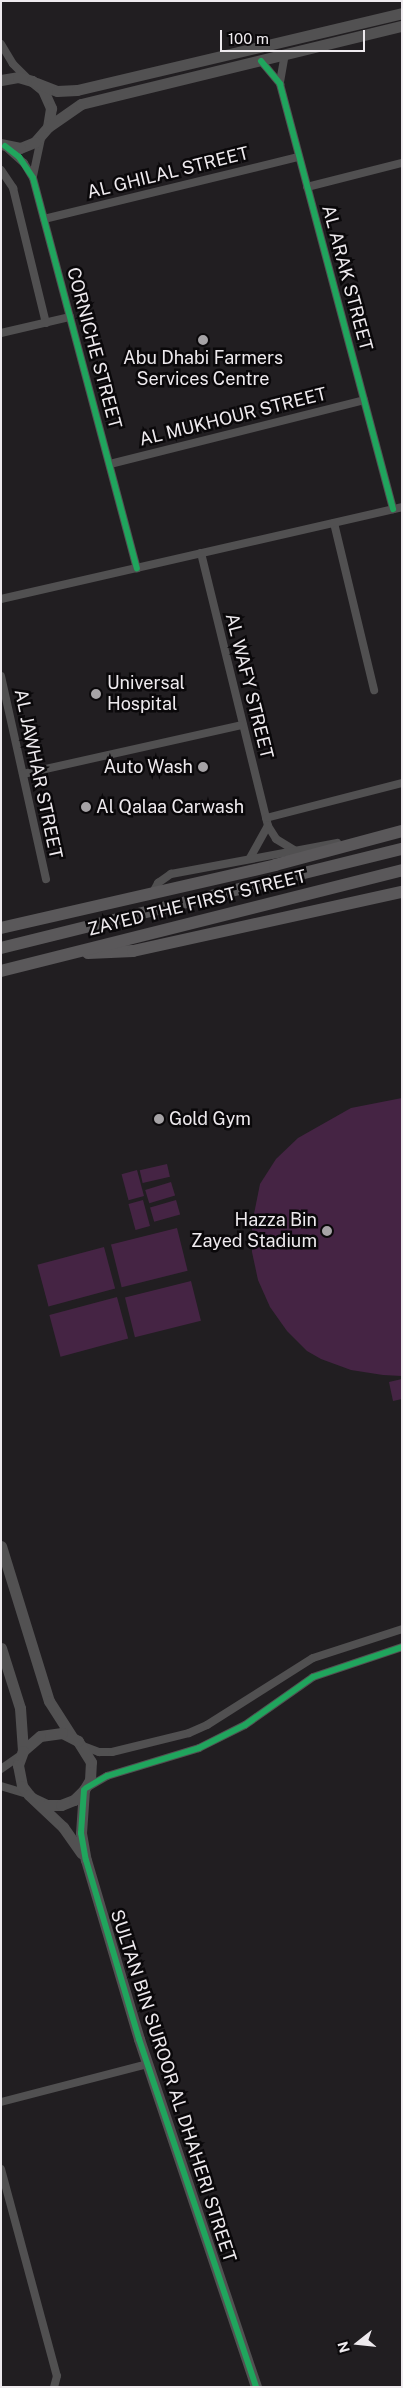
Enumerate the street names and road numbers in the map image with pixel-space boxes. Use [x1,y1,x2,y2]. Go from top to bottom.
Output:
street label: AL GHILAL STREET [85,142,251,204]
street label: AL ARAK STREET [317,203,377,353]
street label: CORNICHE STREET [62,265,126,431]
street label: AL MUKHOUR STREET [137,383,329,451]
street label: AL WAFY STREET [220,611,278,761]
street label: AL JAWHAR STREET [9,687,67,861]
street label: ZAYED THE FIRST STREET [85,865,309,941]
street label: SULTAN BIN SUROOR AL DHAHERI STREET [106,1907,240,2265]

